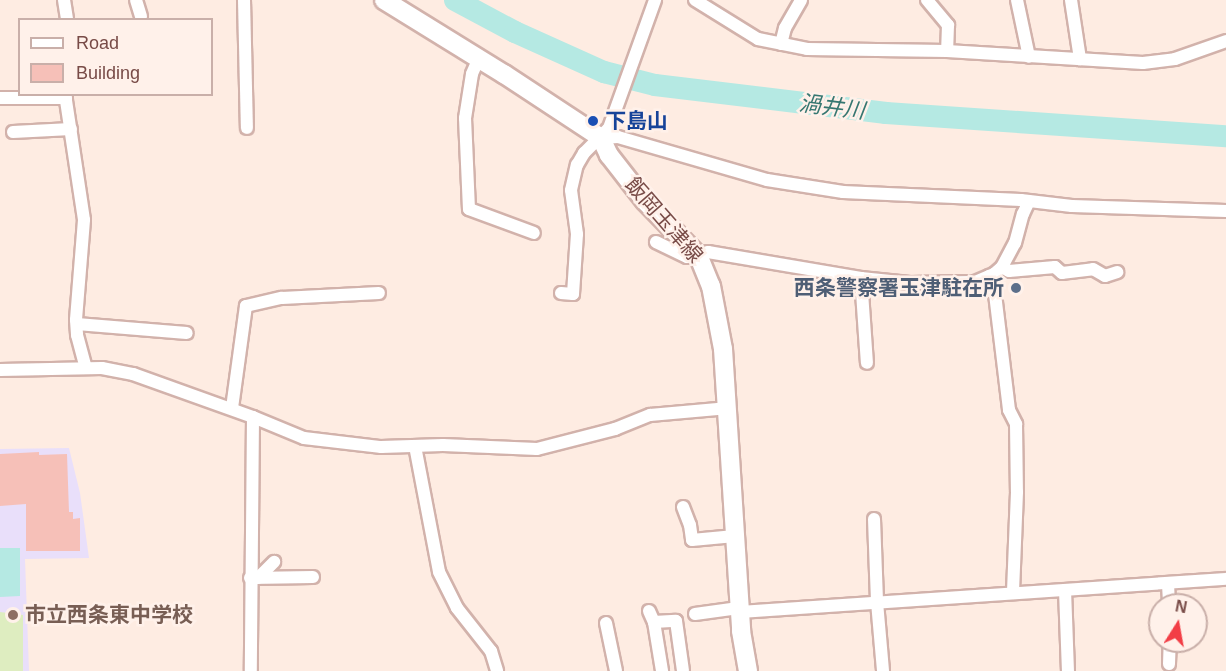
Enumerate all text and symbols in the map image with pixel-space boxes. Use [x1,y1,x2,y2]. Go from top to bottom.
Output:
legend [18,18,213,96]
text: Road [76,33,119,53]
text: Building [76,63,140,83]
water label: 渦井川 [798,90,866,124]
place label: 下島山 [605,108,668,134]
marker: 下島山 [586,114,600,128]
street label: 飯岡玉津線 [620,172,708,268]
place label: 西条警察署玉津駐在所 [794,275,1004,301]
marker: 西条警察署玉津駐在所 [1009,281,1023,295]
north arrow [1148,593,1208,653]
text: N [1174,597,1188,616]
place label: 市立西条東中学校 [25,602,193,628]
marker: 市立西条東中学校 [6,608,20,622]

